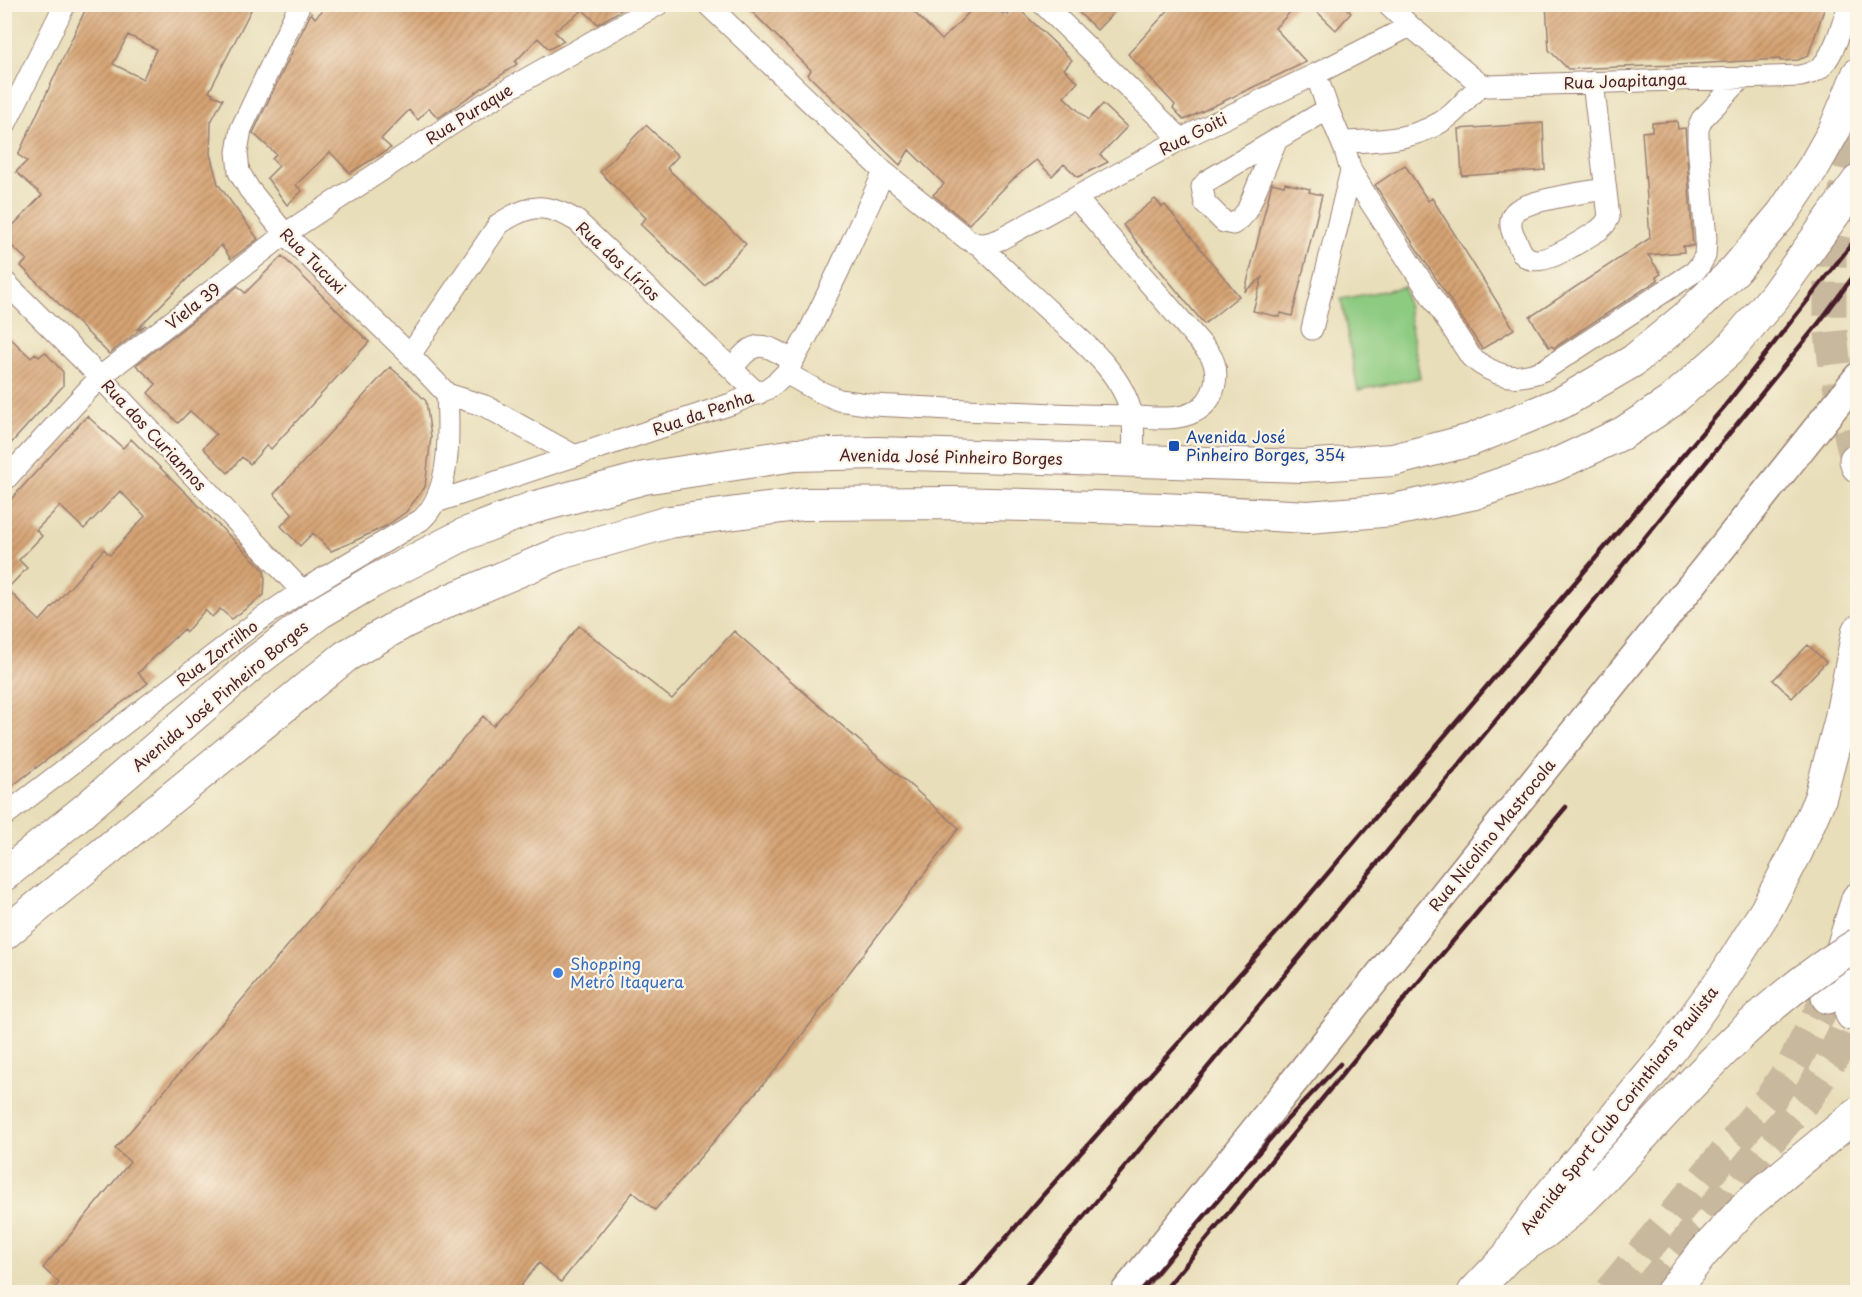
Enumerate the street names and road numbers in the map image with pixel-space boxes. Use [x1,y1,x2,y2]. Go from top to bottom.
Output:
street label: Rua Joapitanga [1563,66,1687,94]
street label: Rua Puraque [420,77,517,149]
street label: Rua Goiti [1154,106,1231,160]
street label: Rua dos Lírios [571,215,666,306]
street label: Rua Tucuxi [275,222,352,299]
street label: Viela 39 [160,276,225,334]
street label: Rua dos Curiannos [97,373,213,495]
street label: Rua da Penha [649,383,757,441]
street label: Avenida José Pinheiro Borges [839,442,1063,470]
street label: Rua Zorrilho [170,613,262,691]
street label: Avenida José Pinheiro Borges [126,614,313,776]
street label: Rua Nicolino Mastrocola [1422,753,1560,916]
street label: Avenida Sport Club Corinthians Paulista [1514,980,1723,1239]

